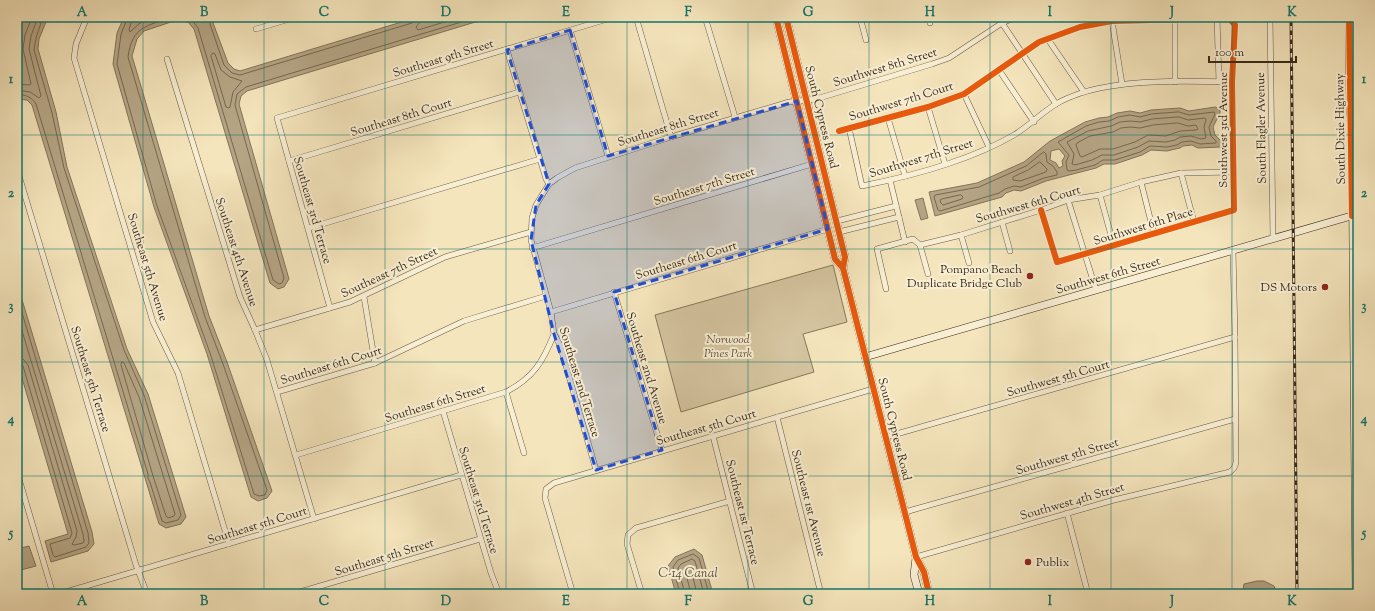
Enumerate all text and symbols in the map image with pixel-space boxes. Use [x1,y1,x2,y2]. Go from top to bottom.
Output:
text: A [77,4,88,22]
text: B [200,4,209,22]
text: C [319,4,329,22]
text: D [441,4,451,22]
text: E [562,4,570,22]
text: F [684,4,692,22]
text: G [803,4,814,22]
text: H [925,4,936,22]
text: I [1048,4,1053,22]
text: J [1169,4,1174,22]
text: K [1287,4,1297,22]
street label: Southeast 9th Street [391,35,496,83]
scale bar [1209,38,1296,64]
street label: Southwest 8th Street [831,44,940,92]
text: 100 m [1215,44,1244,62]
street label: South Cypress Road [800,64,843,171]
text: 1 [9,71,14,89]
text: 1 [1362,71,1367,89]
street label: Southwest 3rd Avenue [1215,72,1233,188]
street label: South Flagler Avenue [1252,72,1272,184]
street label: South Dixie Highway [1331,73,1351,185]
street label: Southwest 7th Court [847,78,956,126]
street label: Southeast 8th Court [348,94,454,142]
street label: Southeast 8th Street [616,104,721,152]
street label: Southwest 7th Street [867,135,976,183]
street label: Southeast 3rd Terrace [288,154,336,267]
street label: Southeast 7th Street [652,163,757,211]
street label: Southwest 6th Court [974,181,1083,229]
text: 2 [8,185,15,203]
text: 2 [1361,185,1368,203]
street label: Southeast 4th Avenue [210,195,262,310]
street label: Southwest 6th Place [1091,203,1196,251]
street label: Southeast 5th Avenue [122,211,172,324]
street label: Southeast 6th Court [633,237,739,285]
street label: Southeast 7th Street [338,243,441,303]
street label: Southwest 6th Street [1054,252,1163,299]
place label: Pompano Beach Duplicate Bridge Club [907,261,1022,293]
marker: Pompano Beach Duplicate Bridge Club [1025,271,1035,281]
place label: DS Motors [1261,279,1317,297]
marker: DS Motors [1320,282,1330,292]
text: 3 [8,298,14,316]
text: 3 [1361,298,1367,316]
street label: Southeast 2nd Avenue [620,310,672,427]
street label: Southeast 5th Terrace [65,324,115,435]
street label: Southeast 2nd Terrace [554,325,604,440]
park label: Norwood Pines Park [704,331,753,363]
street label: Southeast 6th Court [278,342,384,390]
street label: Southwest 5th Court [1005,356,1112,402]
street label: South Cypress Road [873,376,916,483]
street label: Southeast 6th Street [383,380,488,428]
street label: Southeast 5th Court [654,405,758,451]
text: 4 [7,411,15,429]
text: 4 [1360,411,1368,429]
street label: Southwest 5th Street [1014,434,1121,480]
street label: Southeast 3rd Terrace [453,445,503,556]
street label: Southeast 1st Avenue [786,448,830,559]
street label: Southeast 1st Terrace [720,458,764,567]
street label: Southwest 4th Street [1018,478,1127,525]
street label: Southeast 5th Court [205,502,309,550]
text: 5 [8,525,14,543]
text: 5 [1361,525,1367,543]
street label: Southeast 5th Street [332,534,436,582]
place label: Publix [1036,554,1070,572]
marker: Publix [1023,557,1033,567]
water label: C-14 Canal [658,565,718,583]
text: A [77,593,88,611]
text: B [200,593,209,611]
text: C [319,593,329,611]
text: D [441,593,451,611]
text: E [562,593,570,611]
text: F [684,593,692,611]
text: G [803,593,814,611]
text: H [925,593,936,611]
text: I [1048,593,1053,611]
text: J [1169,593,1174,611]
text: K [1287,593,1297,611]

